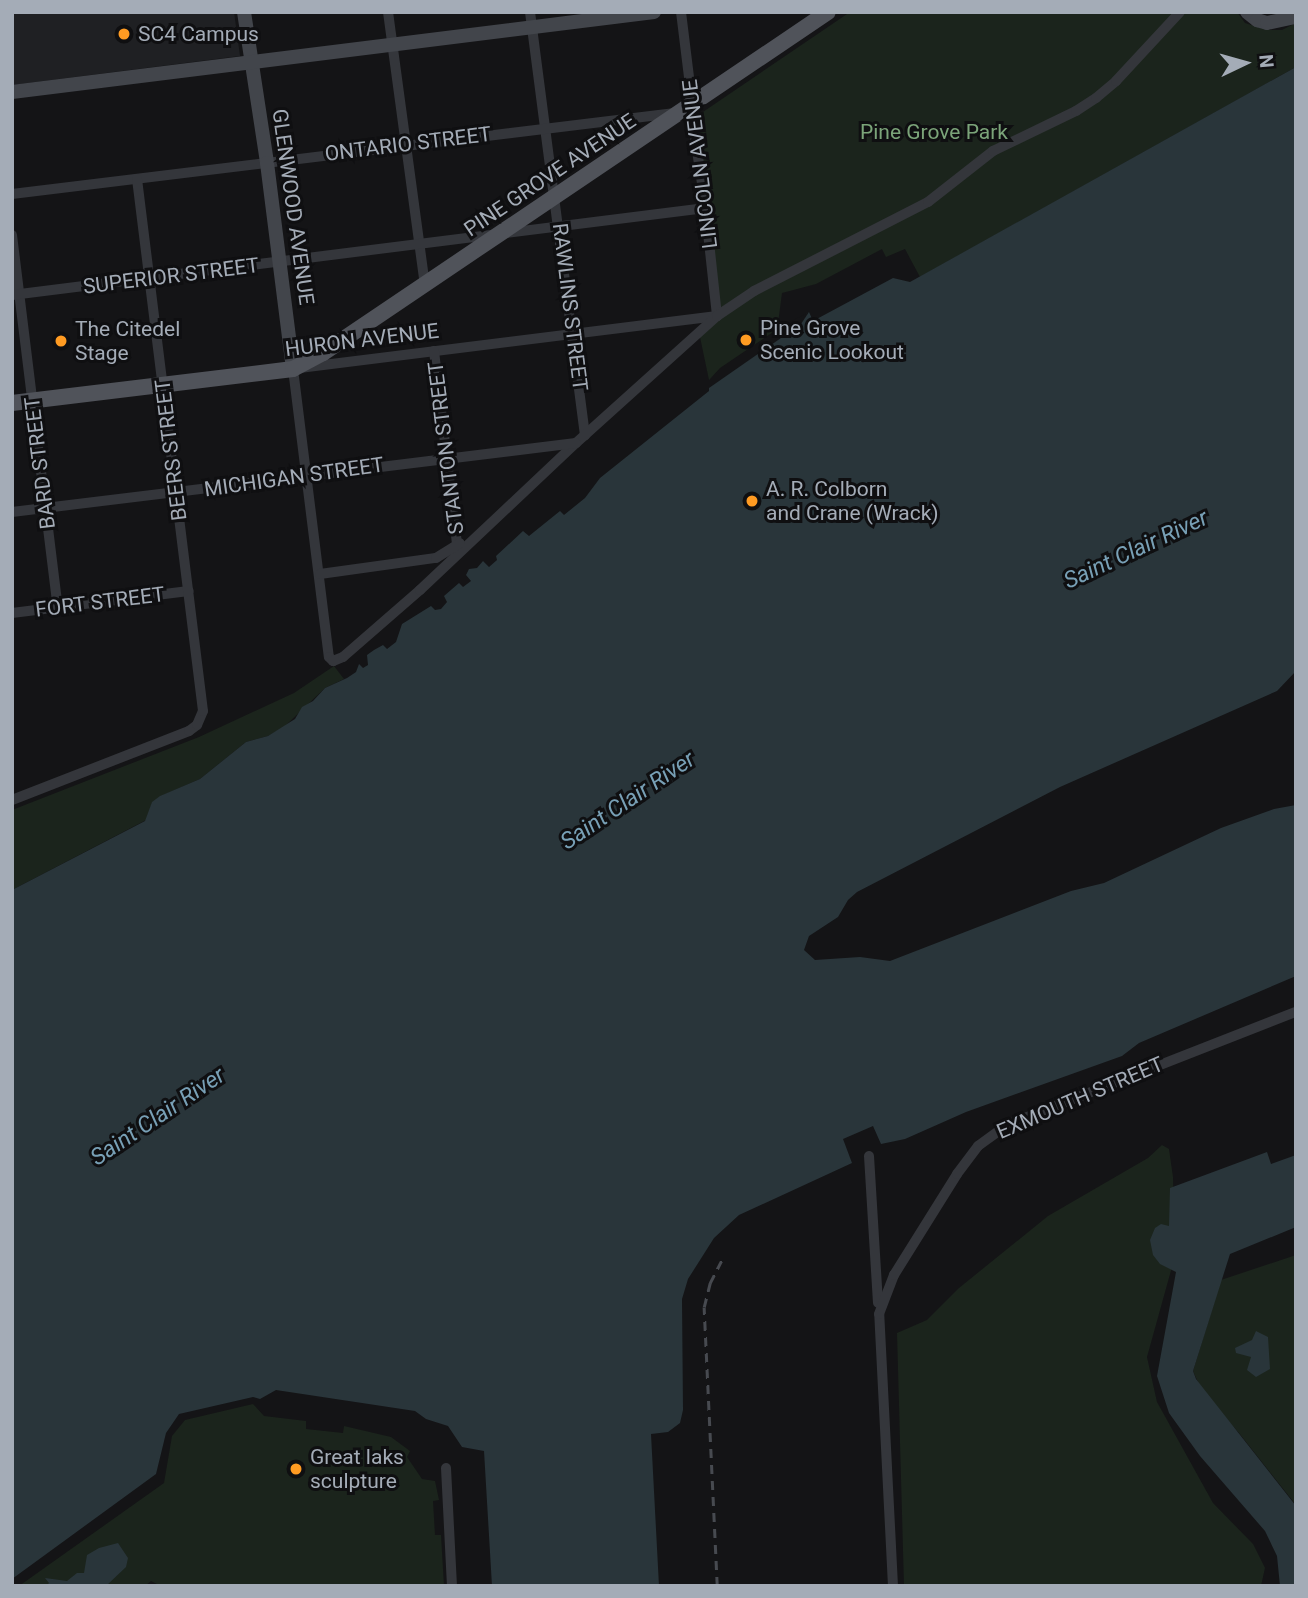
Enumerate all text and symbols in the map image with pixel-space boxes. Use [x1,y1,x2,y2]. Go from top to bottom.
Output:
place label: SC4 Campus [138,21,259,47]
marker: SC4 Campus [116,26,132,42]
north arrow [1210,28,1280,98]
text: N [1254,53,1278,69]
street label: LINCOLN AVENUE [677,78,723,250]
street label: GLENWOOD AVENUE [267,107,319,307]
street label: PINE GROVE AVENUE [459,108,641,242]
park label: Pine Grove Park [860,119,1008,145]
street label: ONTARIO STREET [323,121,493,167]
street label: RAWLINS STREET [547,222,593,392]
street label: SUPERIOR STREET [82,253,260,299]
place label: Pine Grove Scenic Lookout [760,315,904,365]
place label: The Citedel Stage [75,316,180,366]
street label: HURON AVENUE [284,318,440,362]
marker: Pine Grove Scenic Lookout [738,332,754,348]
marker: The Citedel Stage [53,333,69,349]
street label: STANTON STREET [423,360,469,536]
street label: BEERS STREET [150,378,192,522]
street label: BARD STREET [19,395,61,531]
street label: MICHIGAN STREET [203,452,385,502]
place label: A. R. Colborn and Crane (Wrack) [766,476,939,526]
marker: A. R. Colborn and Crane (Wrack) [744,493,760,509]
water label: Saint Clair River [1059,505,1213,595]
street label: FORT STREET [34,582,166,622]
water label: Saint Clair River [556,746,700,856]
street label: EXMOUTH STREET [993,1051,1167,1145]
water label: Saint Clair River [86,1062,230,1172]
place label: Great laks sculpture [310,1444,404,1494]
marker: Great laks sculpture [288,1461,304,1477]

